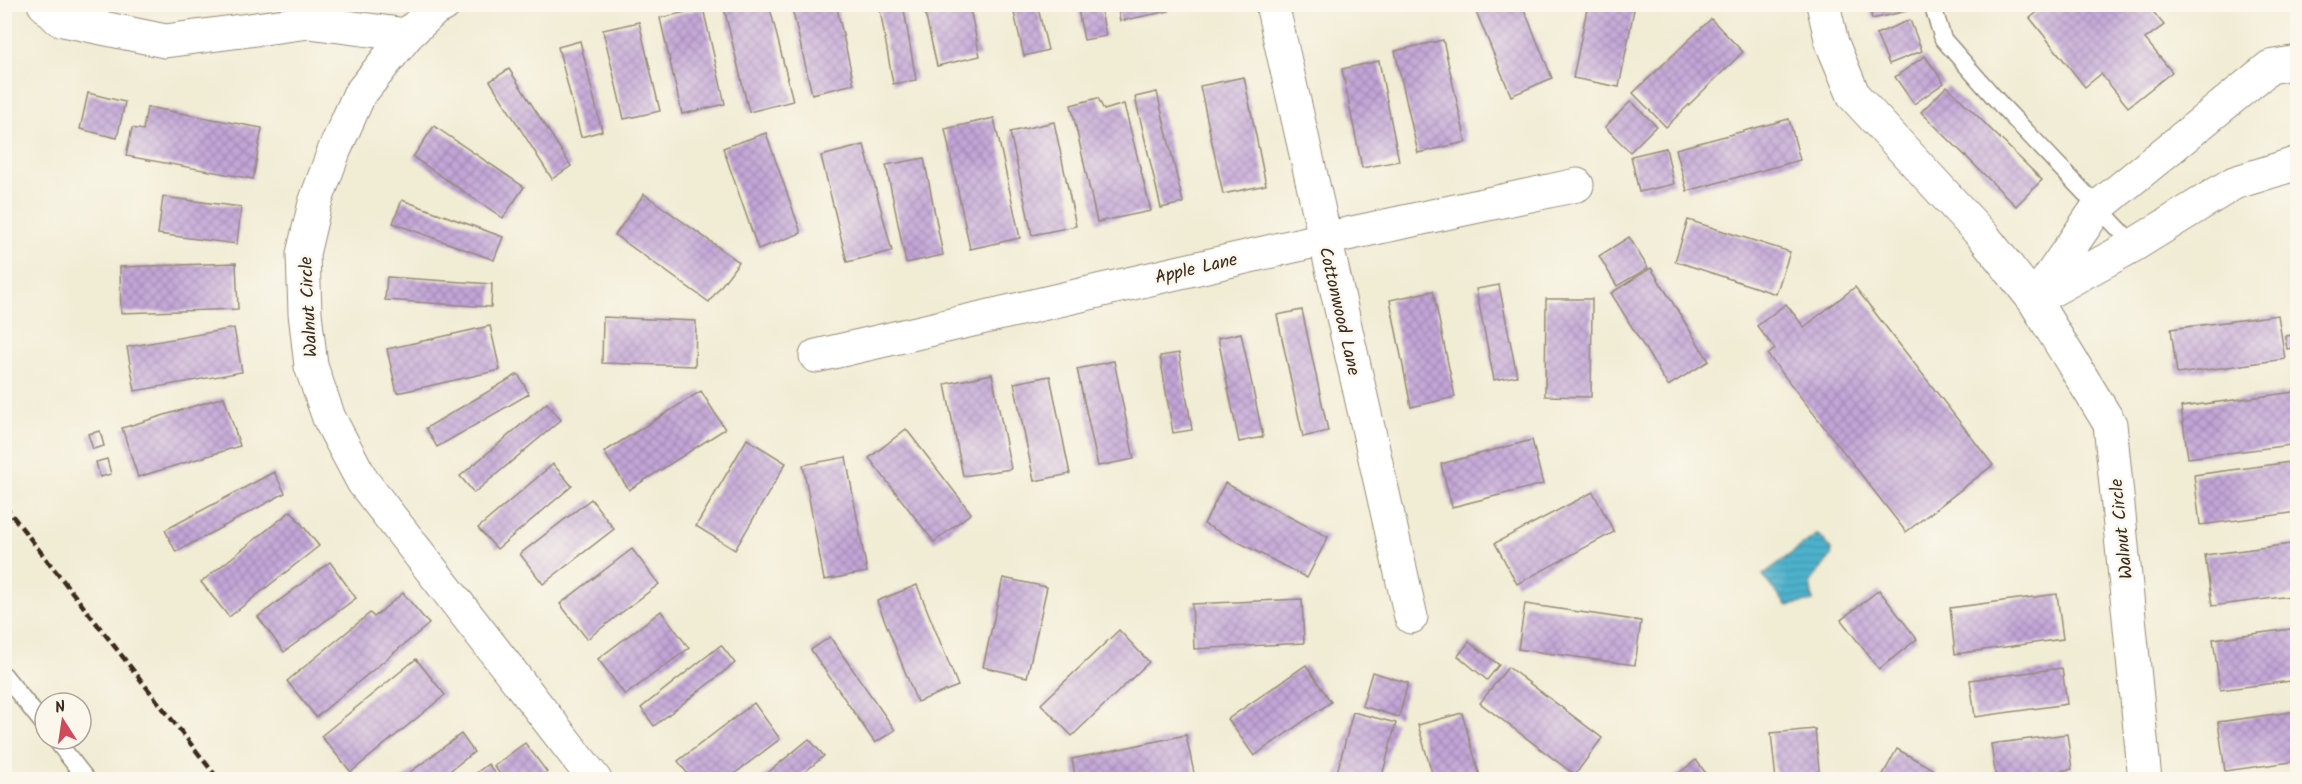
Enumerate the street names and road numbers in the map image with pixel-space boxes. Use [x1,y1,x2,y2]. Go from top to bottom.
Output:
street label: Cottonwood Lane [1310,244,1367,379]
street label: Apple Lane [1152,246,1240,293]
street label: Walnut Circle [292,256,327,358]
street label: Walnut Circle [2103,477,2142,581]

